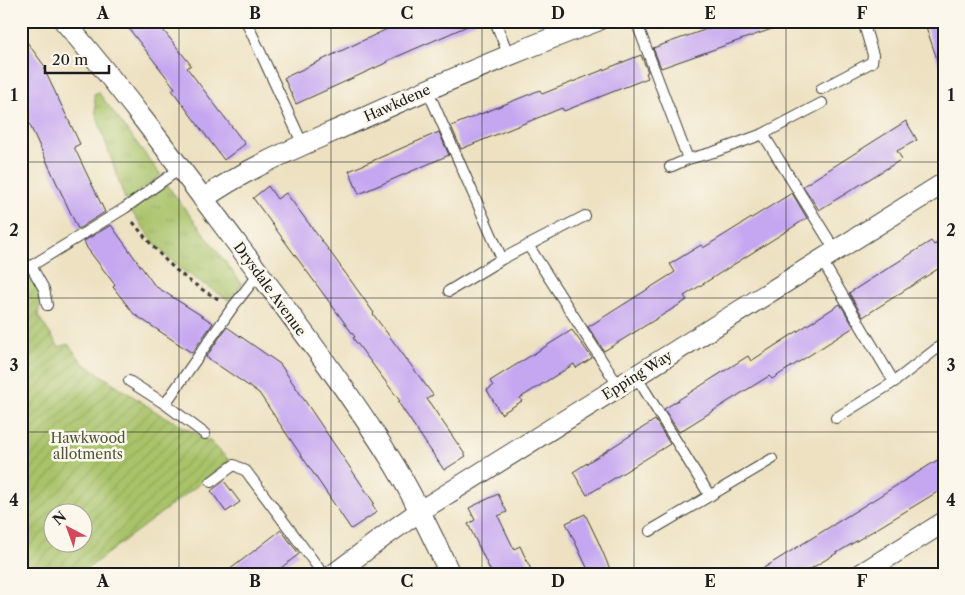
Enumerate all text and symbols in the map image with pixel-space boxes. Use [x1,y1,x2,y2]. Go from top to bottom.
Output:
text: A [96,3,110,23]
text: B [249,3,261,23]
text: C [401,3,413,23]
text: D [551,3,565,23]
text: E [704,3,716,23]
text: F [857,3,868,23]
scale bar [45,42,109,74]
text: 20 m [52,50,88,69]
street label: Hawkdene [361,80,433,126]
text: 1 [10,85,18,105]
text: 1 [947,85,955,105]
text: 2 [9,220,19,240]
text: 2 [946,220,956,240]
street label: Drysdale Avenue [230,239,310,340]
street label: Epping Way [599,346,676,404]
text: 3 [9,355,19,375]
text: 3 [946,355,956,375]
park label: Hawkwood allotments [50,429,126,463]
text: 4 [9,490,19,510]
text: 4 [946,490,956,510]
north arrow [42,502,92,552]
text: N [49,507,70,529]
text: A [96,571,110,591]
text: B [249,571,261,591]
text: C [401,571,413,591]
text: D [551,571,565,591]
text: E [704,571,716,591]
text: F [857,571,868,591]

